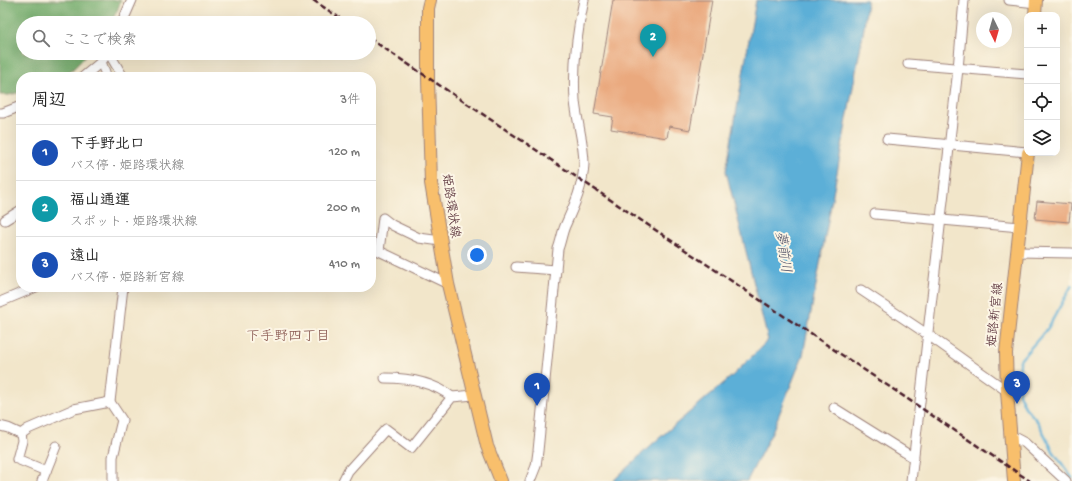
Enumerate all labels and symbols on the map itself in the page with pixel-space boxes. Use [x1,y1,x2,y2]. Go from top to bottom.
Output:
north arrow [976,12,1012,48]
pin: 2 [640,24,666,57]
street label: 姫路環状線 [438,173,463,240]
water label: 夢前川 [771,230,794,274]
your location [467,245,487,265]
street label: 姫路新宮線 [985,281,1007,348]
district label: 下手野四丁目 [246,329,330,346]
pin: 3 [1004,371,1030,404]
pin: 1 [524,373,550,406]

